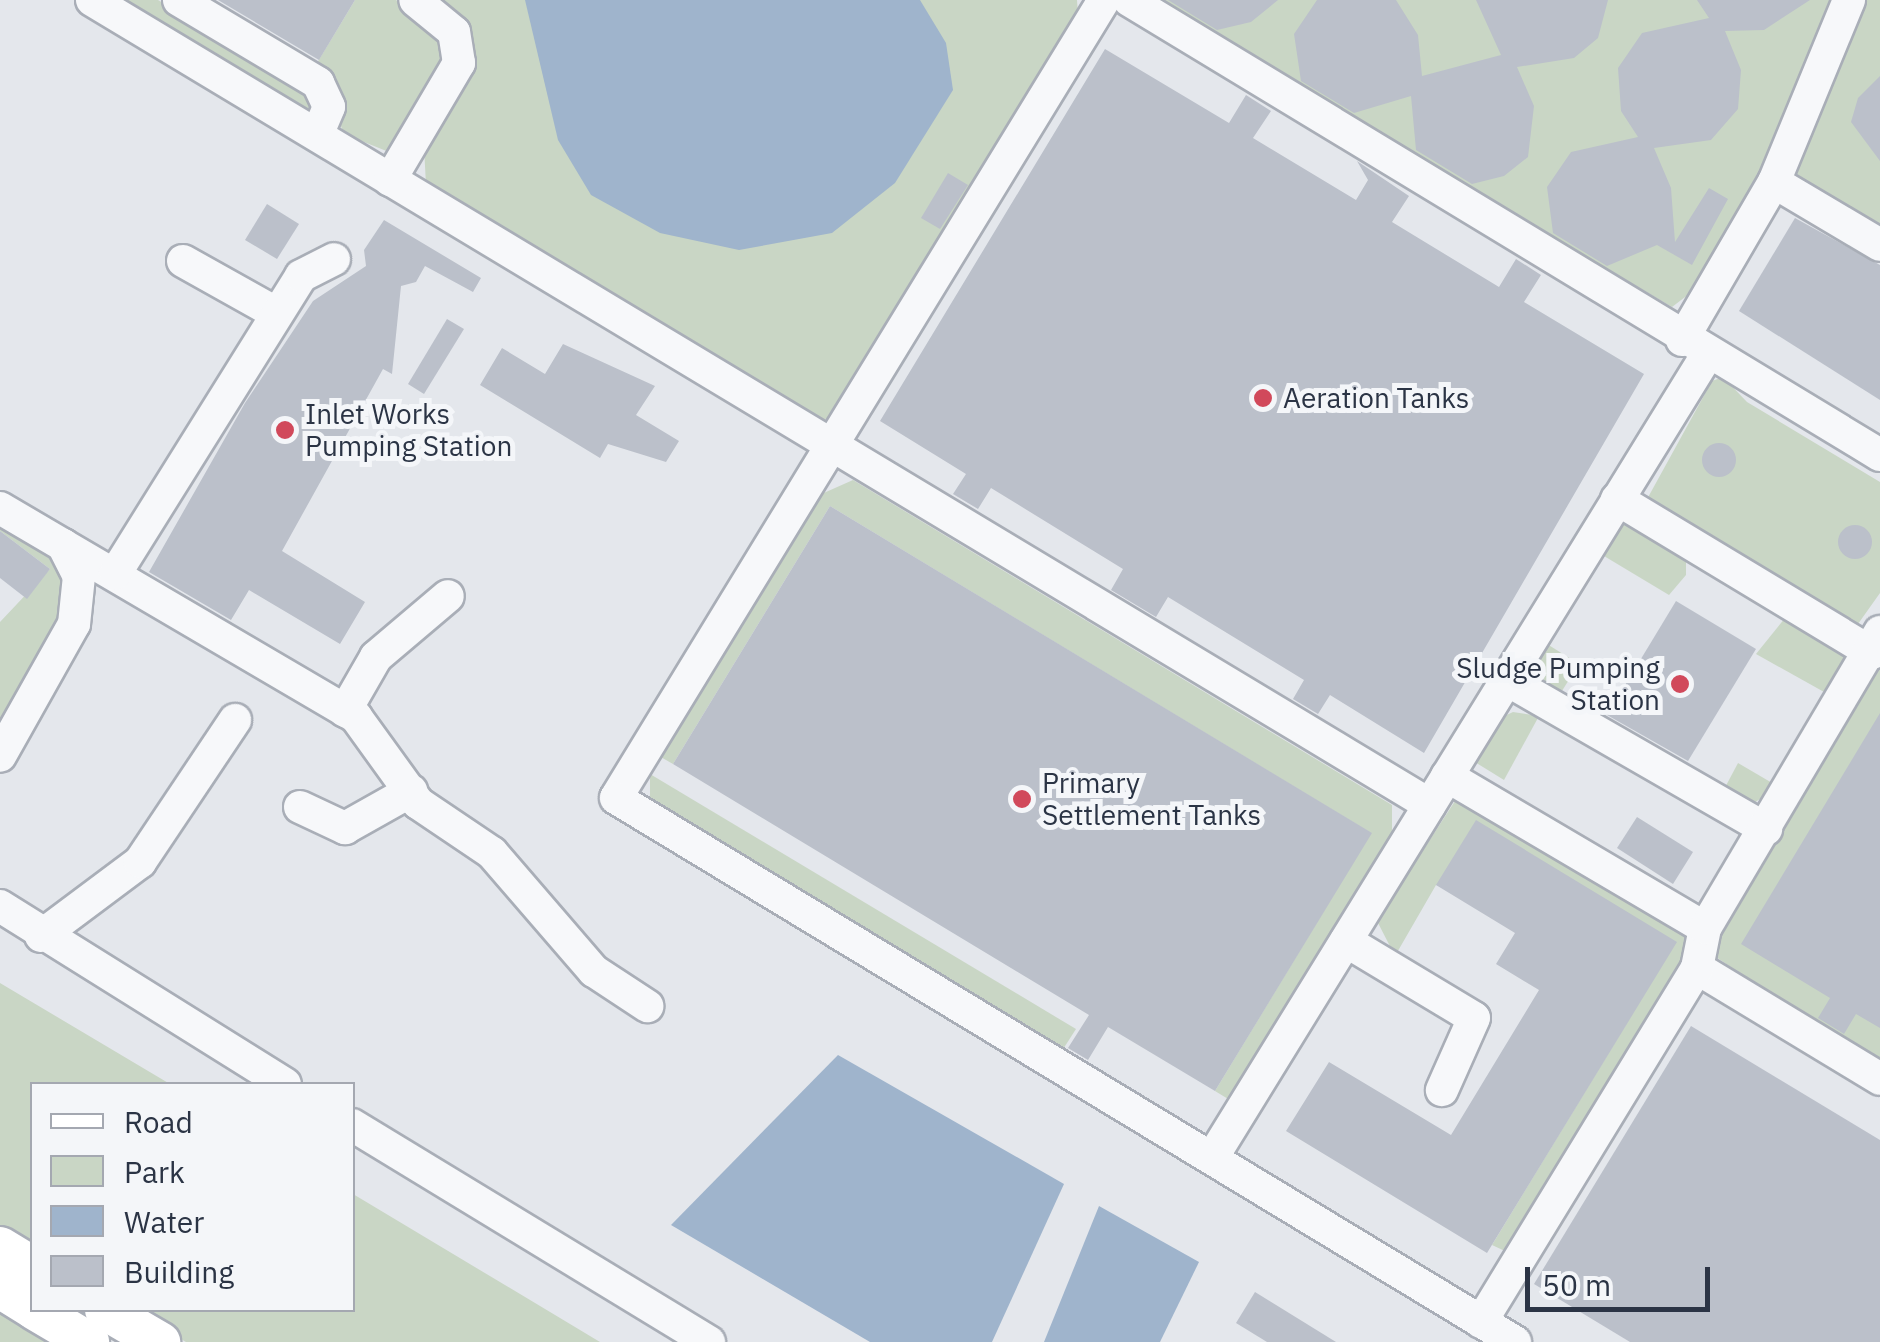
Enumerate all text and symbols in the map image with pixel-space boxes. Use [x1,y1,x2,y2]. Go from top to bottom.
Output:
place label: Aeration Tanks [1283,381,1469,415]
marker: Aeration Tanks [1252,387,1274,409]
place label: Inlet Works Pumping Station [305,397,512,463]
marker: Inlet Works Pumping Station [274,419,296,441]
place label: Sludge Pumping Station [1456,651,1660,717]
marker: Sludge Pumping Station [1669,673,1691,695]
place label: Primary Settlement Tanks [1042,766,1261,832]
marker: Primary Settlement Tanks [1011,788,1033,810]
legend [30,1082,355,1312]
text: Road [124,1102,193,1141]
text: Park [124,1152,185,1191]
text: Water [124,1202,204,1241]
scale bar [1530,1247,1715,1309]
text: Building [124,1252,234,1291]
text: 50 m [1542,1265,1611,1304]

